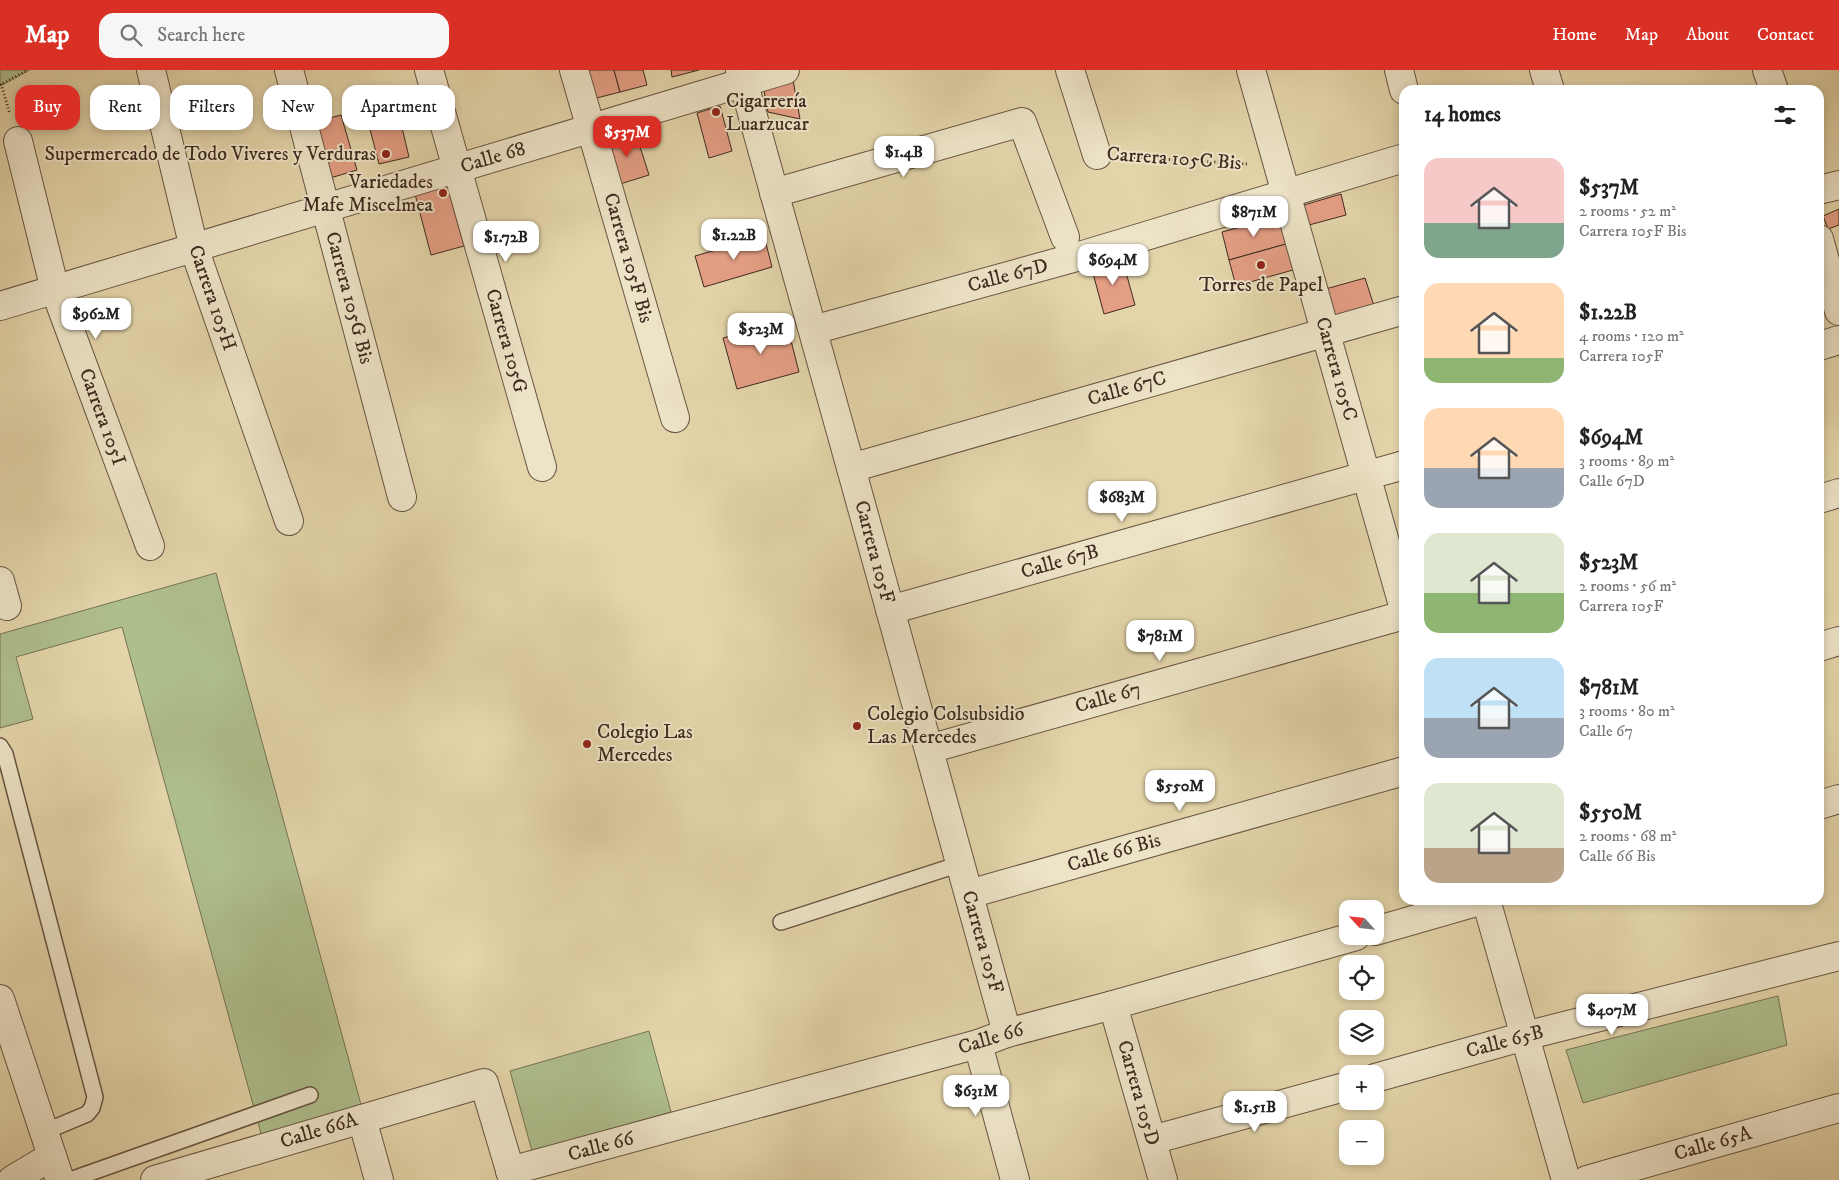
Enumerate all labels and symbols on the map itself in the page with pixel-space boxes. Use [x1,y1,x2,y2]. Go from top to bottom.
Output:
place label: Cigarrería Luarzucar [726,89,809,137]
marker: Cigarrería Luarzucar [710,106,722,118]
pin: $537M [592,116,662,158]
street label: Calle 68 [457,136,529,180]
pin: $1.4B [869,136,939,178]
place label: Supermercado de Todo Viveres y Verduras [44,142,376,167]
street label: Carrera 105C Bis [1106,142,1243,176]
marker: Supermercado de Todo Viveres y Verduras [380,148,392,160]
place label: Variedades Mafe Miscelmea [303,170,433,218]
marker: Variedades Mafe Miscelmea [437,187,449,199]
street label: Carrera 105F Bis [598,190,659,326]
pin: $871M [1219,196,1289,238]
pin: $1.22B [693,218,775,261]
pin: $1.72B [465,220,547,263]
street label: Carrera 105G Bis [319,229,379,367]
street label: Carrera 105H [182,242,242,354]
pin: $694M [1078,244,1148,286]
street label: Calle 67D [965,253,1051,299]
marker: Torres de Papel [1255,259,1267,271]
place label: Torres de Papel [1199,273,1323,298]
street label: Carrera 105G [479,286,533,396]
pin: $962M [61,298,131,340]
pin: $523M [726,312,796,355]
street label: Carrera 105C [1309,314,1363,424]
street label: Carrera 105I [73,365,131,469]
street label: Calle 67C [1085,366,1169,412]
pin: $683M [1087,480,1157,523]
street label: Carrera 105F [848,498,900,606]
street label: Calle 67B [1018,539,1102,585]
pin: $781M [1125,620,1195,662]
street label: Calle 67 [1072,677,1144,719]
place label: Colegio Colsubsidio Las Mercedes [867,702,1024,750]
place label: Colegio Las Mercedes [597,720,693,768]
marker: Colegio Colsubsidio Las Mercedes [851,720,863,732]
marker: Colegio Las Mercedes [581,738,593,750]
pin: $550M [1145,770,1215,812]
street label: Calle 66 Bis [1065,828,1164,878]
street label: Carrera 105F [955,888,1009,996]
north arrow [1339,900,1384,945]
pin: $407M [1577,994,1647,1036]
street label: Calle 66 [955,1017,1027,1061]
street label: Calle 65B [1463,1020,1547,1064]
street label: Carrera 105D [1111,1038,1165,1148]
pin: $631M [941,1074,1011,1117]
pin: $1.51B [1214,1090,1296,1133]
street label: Calle 66A [277,1107,361,1155]
street label: Calle 65A [1671,1121,1755,1167]
street label: Calle 66 [565,1126,637,1168]

